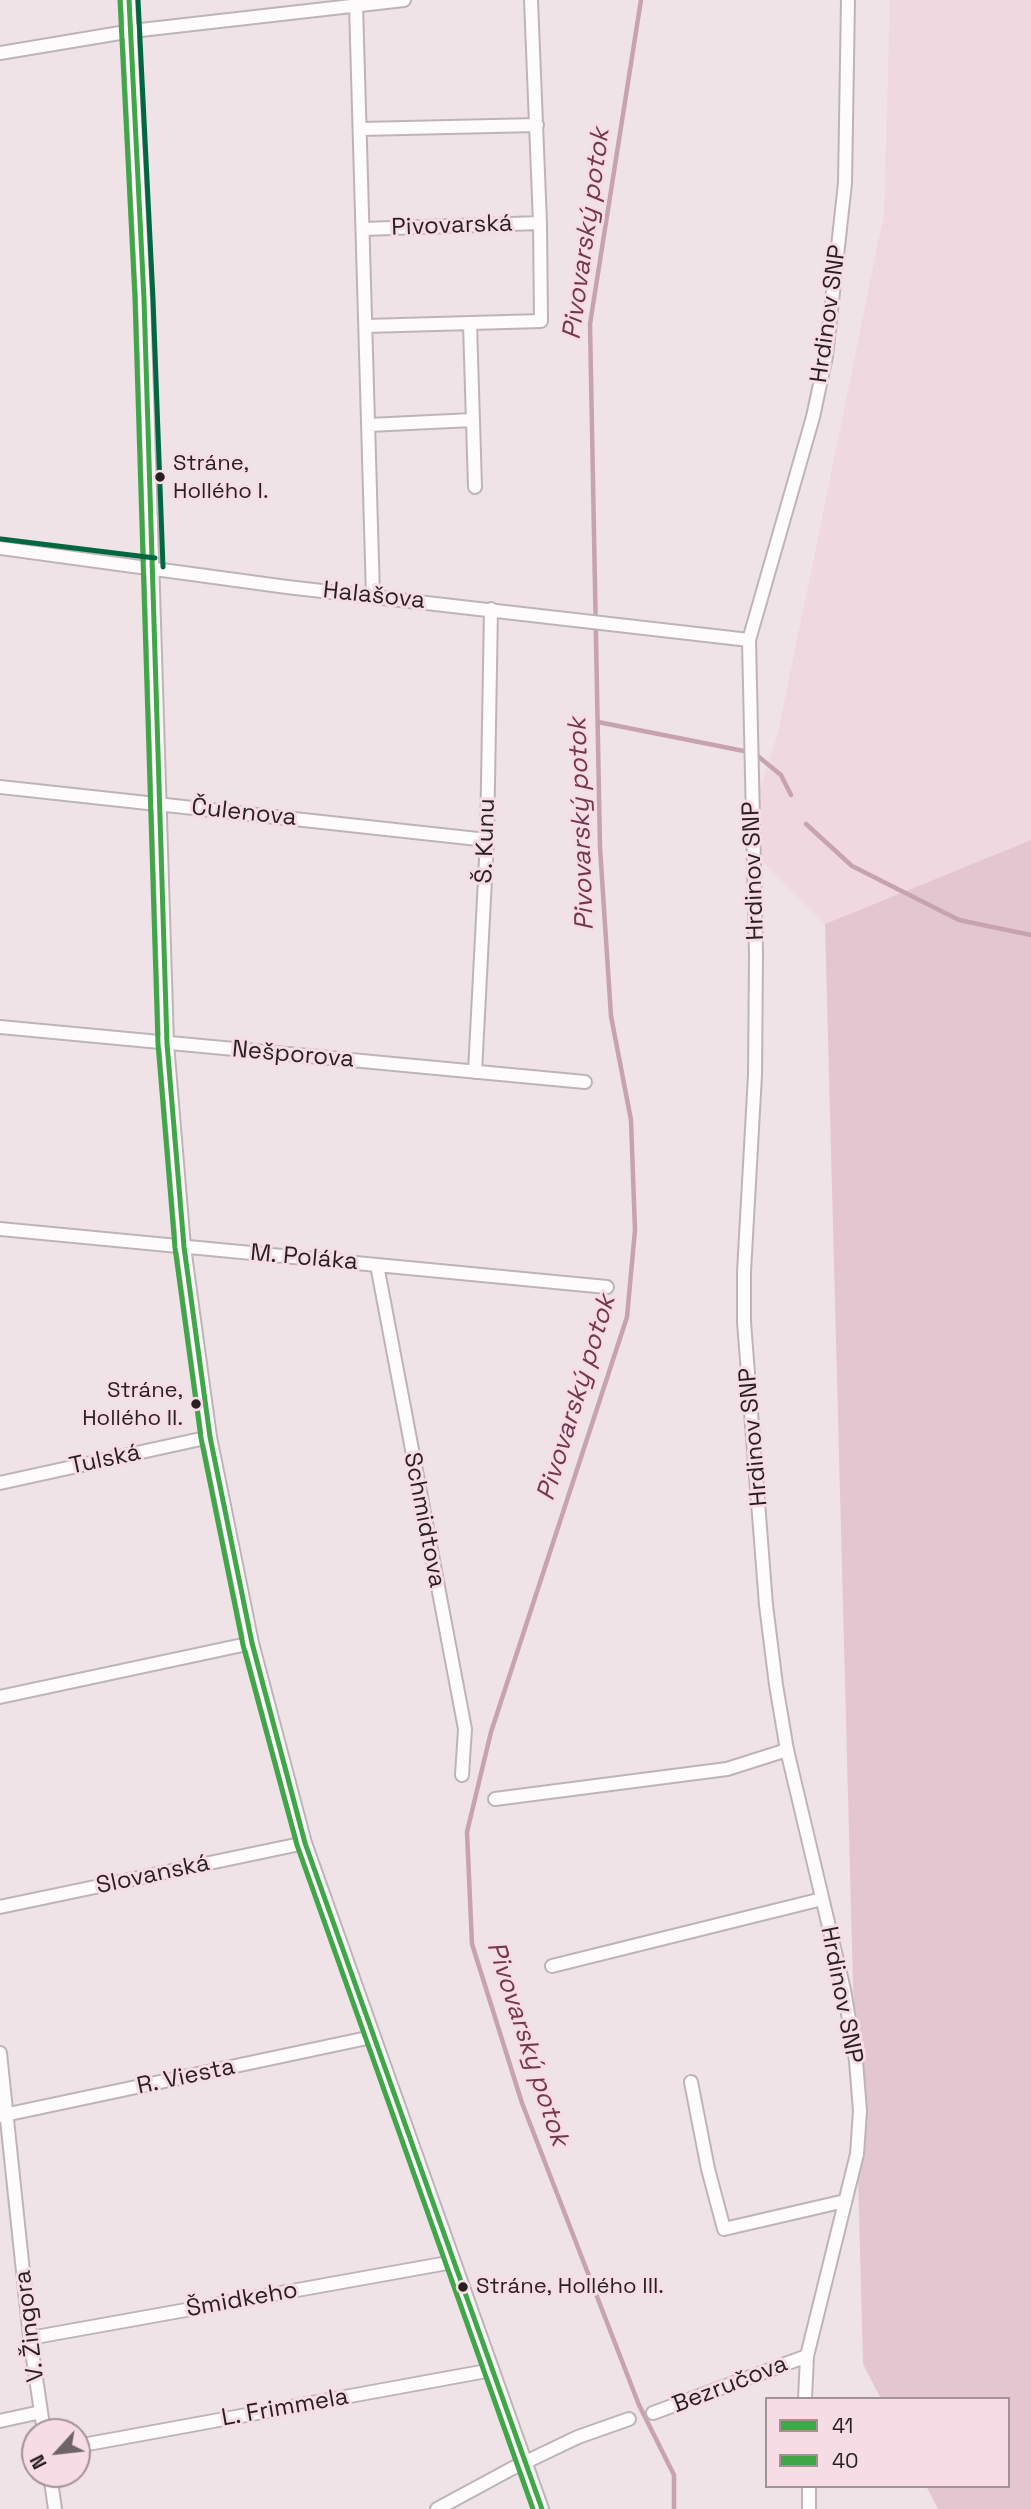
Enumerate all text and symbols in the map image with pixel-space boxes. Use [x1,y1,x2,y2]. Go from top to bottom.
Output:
water label: Pivovarský potok [557,126,617,342]
street label: Pivovarská [391,209,513,243]
street label: Hrdinov SNP [805,243,853,385]
place label: Stráne, Hollého I. [173,451,269,503]
marker: Stráne, Hollého I. [153,470,167,484]
street label: Halašova [322,576,426,616]
water label: Pivovarský potok [563,717,601,931]
street label: Čulenova [190,793,298,833]
street label: Š. Kunu [470,798,502,884]
street label: Hrdinov SNP [737,801,771,941]
street label: Nešporova [231,1035,355,1075]
street label: M. Poláka [249,1239,359,1277]
water label: Pivovarský potok [531,1291,623,1505]
street label: Hrdinov SNP [734,1367,774,1507]
place label: Stráne, Hollého II. [82,1378,183,1430]
marker: Stráne, Hollého II. [189,1397,203,1411]
street label: Tulská [67,1438,143,1482]
street label: Schmidtova [397,1450,451,1590]
street label: Slovanská [94,1849,212,1901]
street label: Hrdinov SNP [814,1924,868,2066]
water label: Pivovarský potok [479,1938,575,2150]
street label: R. Viesta [134,2053,238,2101]
street label: V. Žingora [9,2268,51,2384]
place label: Stráne, Hollého III. [476,2274,664,2300]
street label: Šmidkeho [184,2276,300,2324]
marker: Stráne, Hollého III. [456,2280,470,2294]
street label: Bezručova [668,2350,792,2420]
street label: L. Frimmela [219,2383,351,2433]
legend [765,2397,1010,2488]
text: 41 [832,2412,853,2439]
north arrow [21,2418,91,2488]
text: 40 [832,2447,859,2474]
text: N [25,2451,53,2473]

